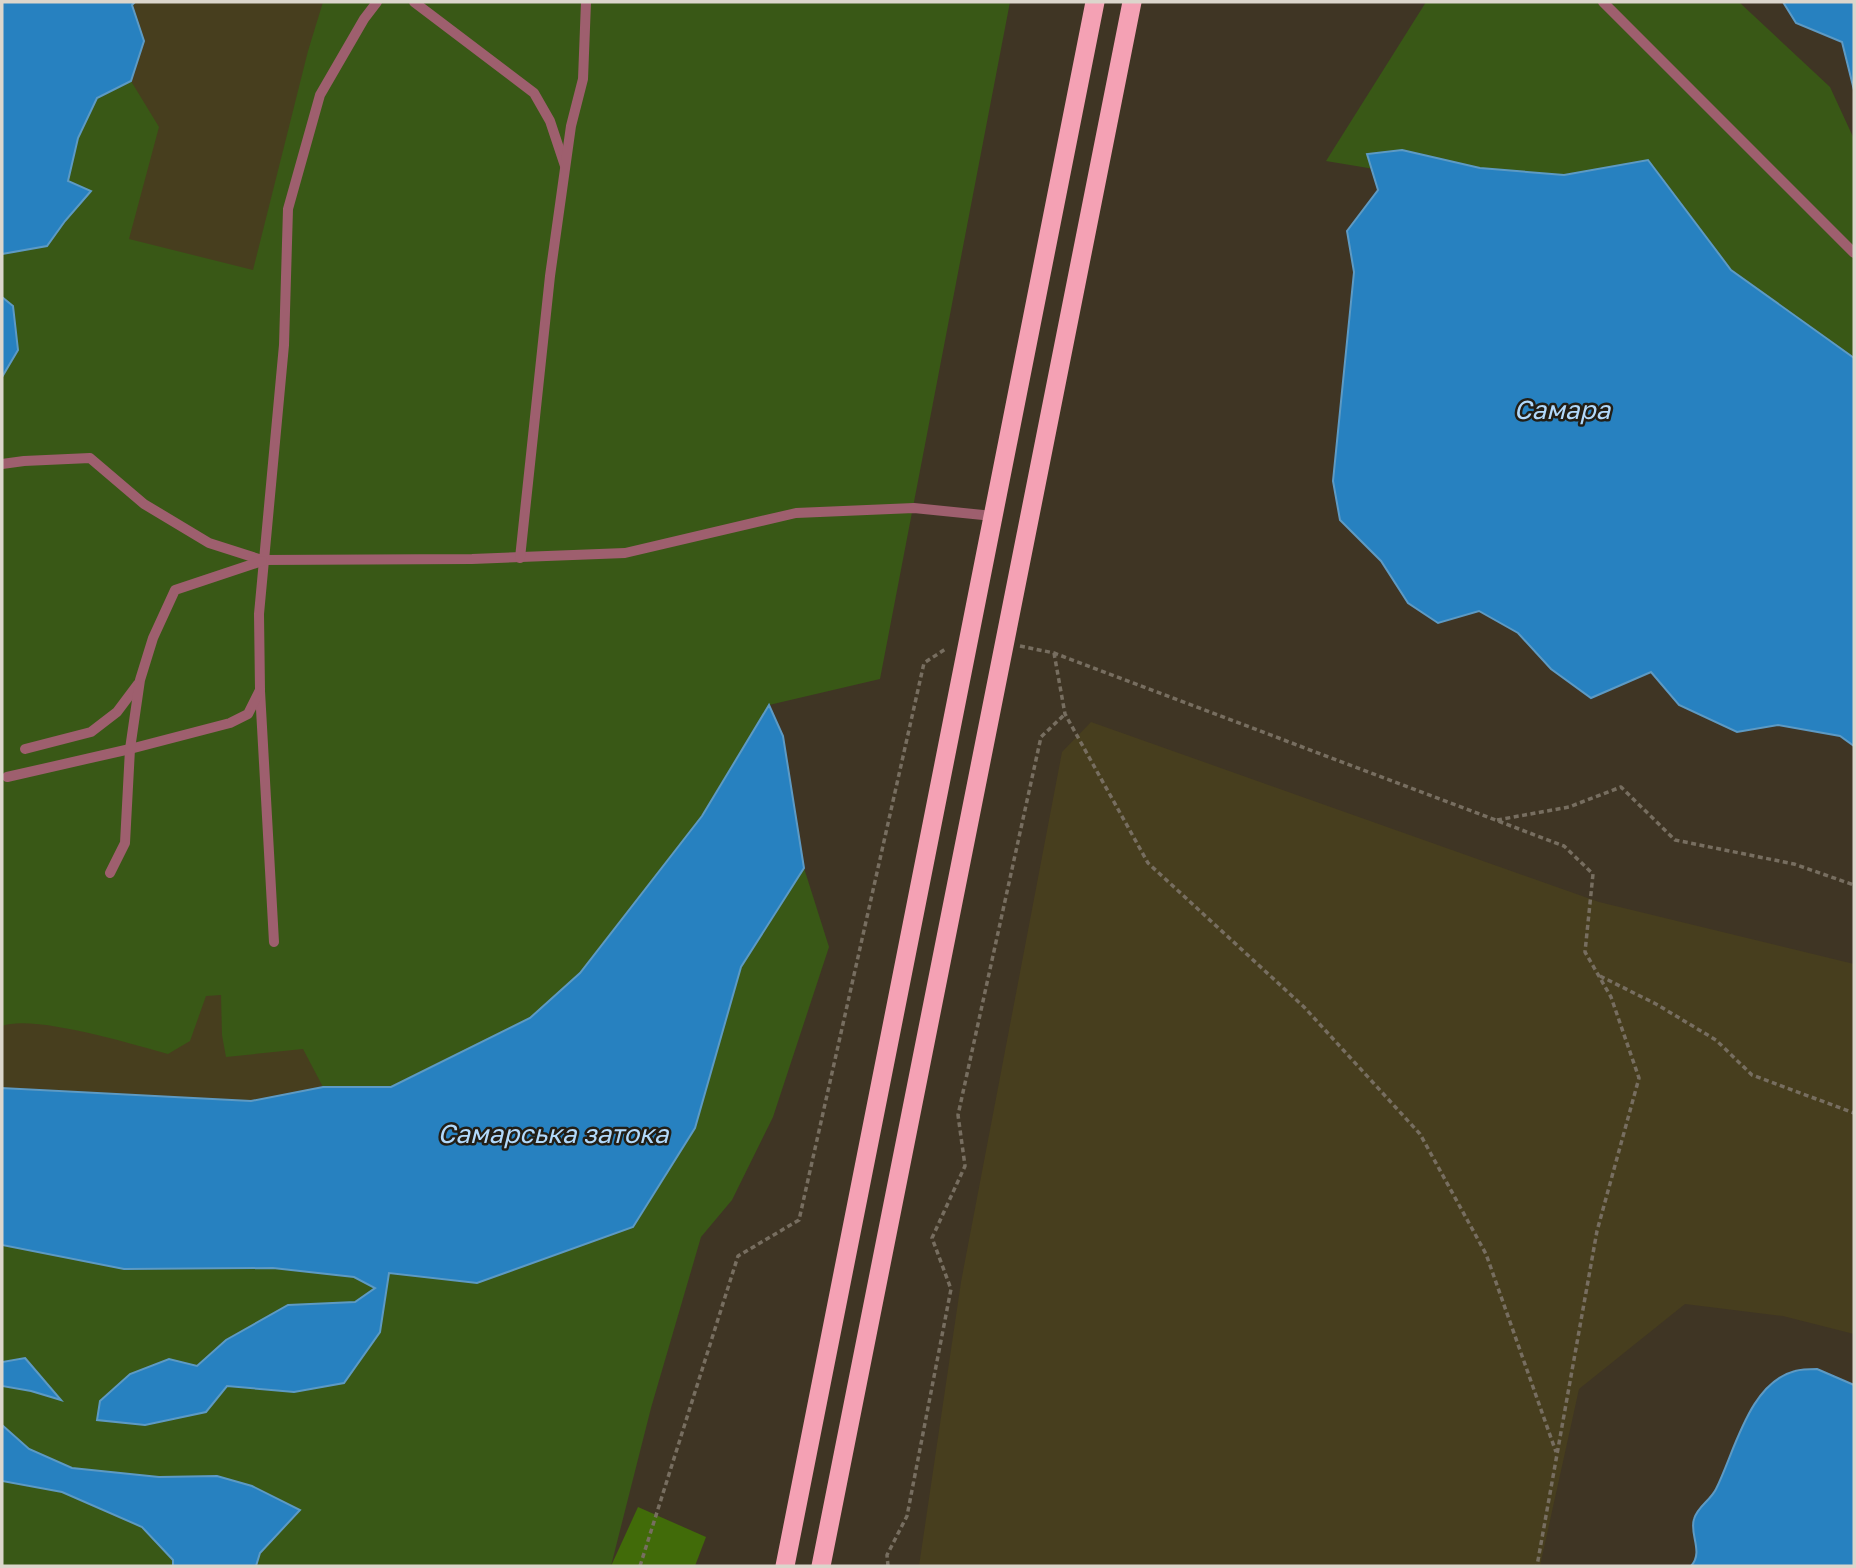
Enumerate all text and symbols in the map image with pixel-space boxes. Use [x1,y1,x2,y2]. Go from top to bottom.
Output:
water label: Самара [1514,394,1612,425]
water label: Самарська затока [437,1118,670,1149]

